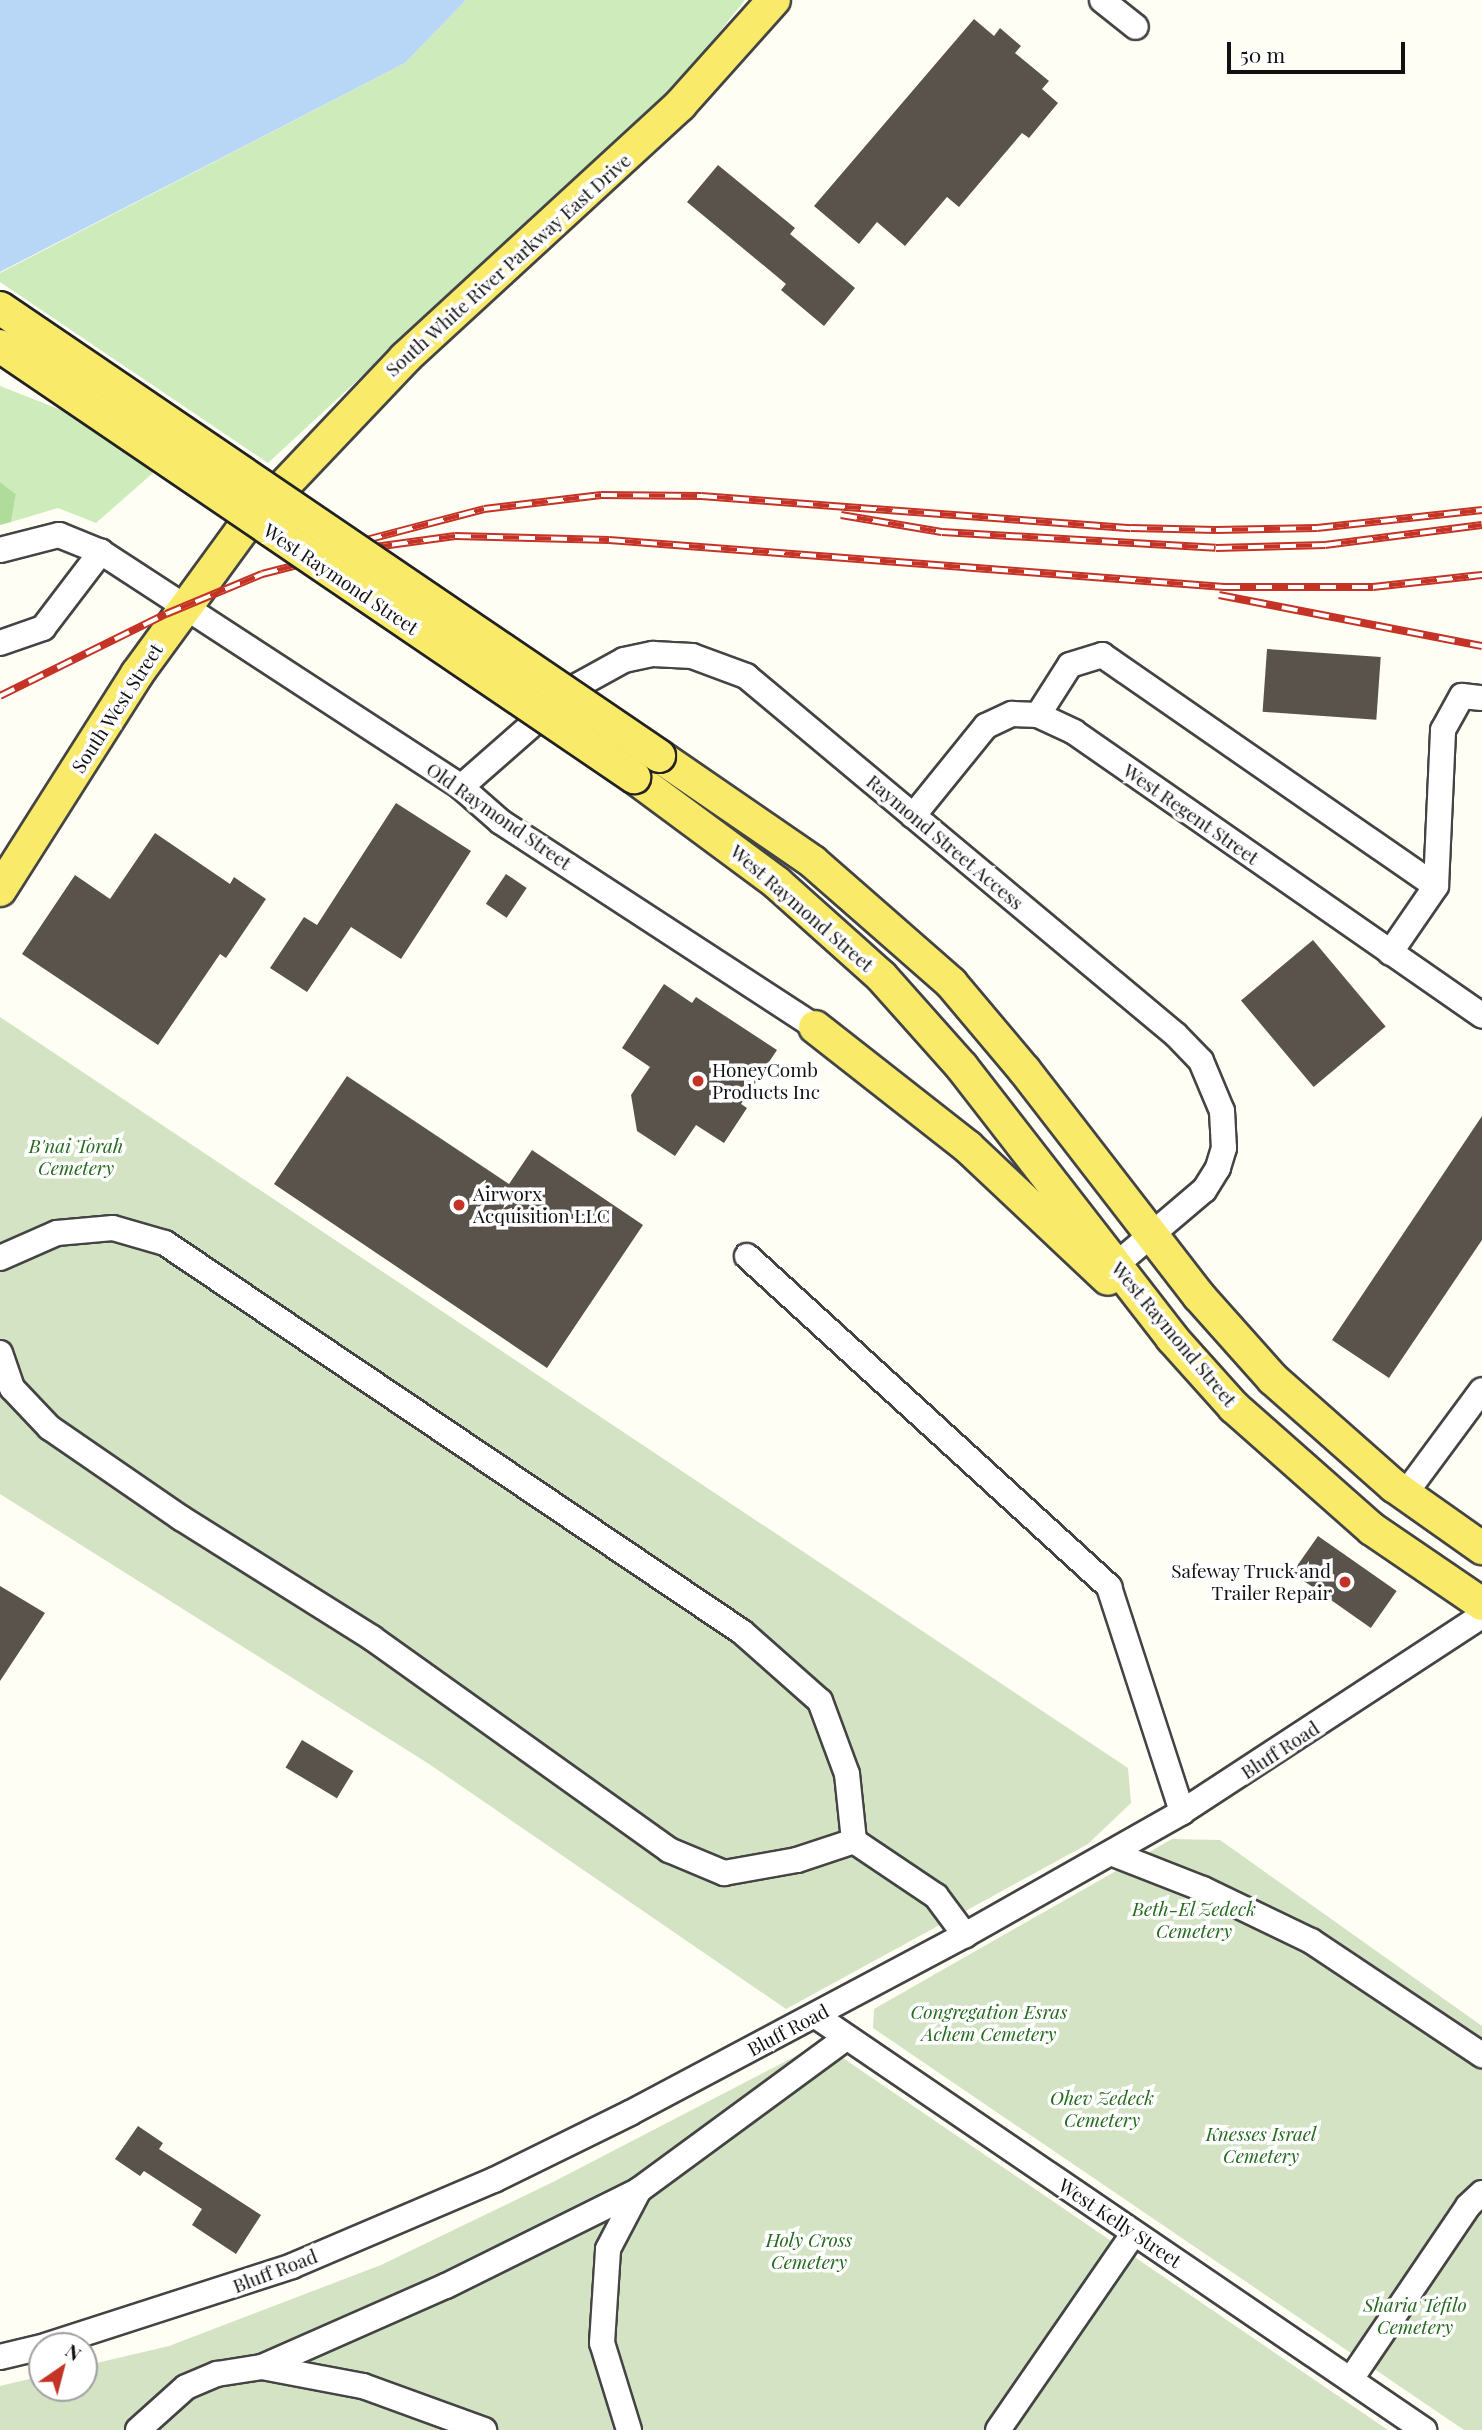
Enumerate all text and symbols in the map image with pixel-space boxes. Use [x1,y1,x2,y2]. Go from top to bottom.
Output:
scale bar [1230,28,1408,72]
text: 50 m [1240,40,1285,68]
street label: South White River Parkway East Drive [380,148,636,382]
street label: West Raymond Street [259,519,423,639]
street label: South West Street [66,639,168,777]
street label: Old Raymond Street [422,757,576,875]
street label: West Regent Street [1119,759,1263,869]
street label: Raymond Street Access [862,769,1028,915]
street label: West Raymond Street [726,840,878,976]
place label: HoneyComb Products Inc [712,1059,820,1103]
marker: HoneyComb Products Inc [690,1073,706,1089]
park label: B'nai Torah Cemetery [29,1135,123,1179]
place label: Airworx Acquisition LLC [473,1183,610,1227]
marker: Airworx Acquisition LLC [451,1197,467,1213]
street label: West Raymond Street [1107,1257,1241,1411]
place label: Safeway Truck and Trailer Repair [1170,1560,1331,1604]
marker: Safeway Truck and Trailer Repair [1337,1574,1353,1590]
street label: Bluff Road [1237,1716,1323,1784]
park label: Beth-El Zedeck Cemetery [1132,1898,1256,1942]
street label: Bluff Road [744,1999,832,2061]
park label: Congregation Esras Achem Cemetery [911,2001,1067,2045]
park label: Ohev Zedeck Cemetery [1050,2087,1154,2131]
park label: Knesses Israel Cemetery [1206,2123,1316,2167]
street label: West Kelly Street [1054,2173,1186,2273]
park label: Holy Cross Cemetery [766,2229,852,2273]
street label: Bluff Road [230,2244,320,2298]
park label: Sharia Tefilo Cemetery [1363,2294,1467,2338]
north arrow [28,2332,98,2402]
text: N [61,2337,87,2366]

